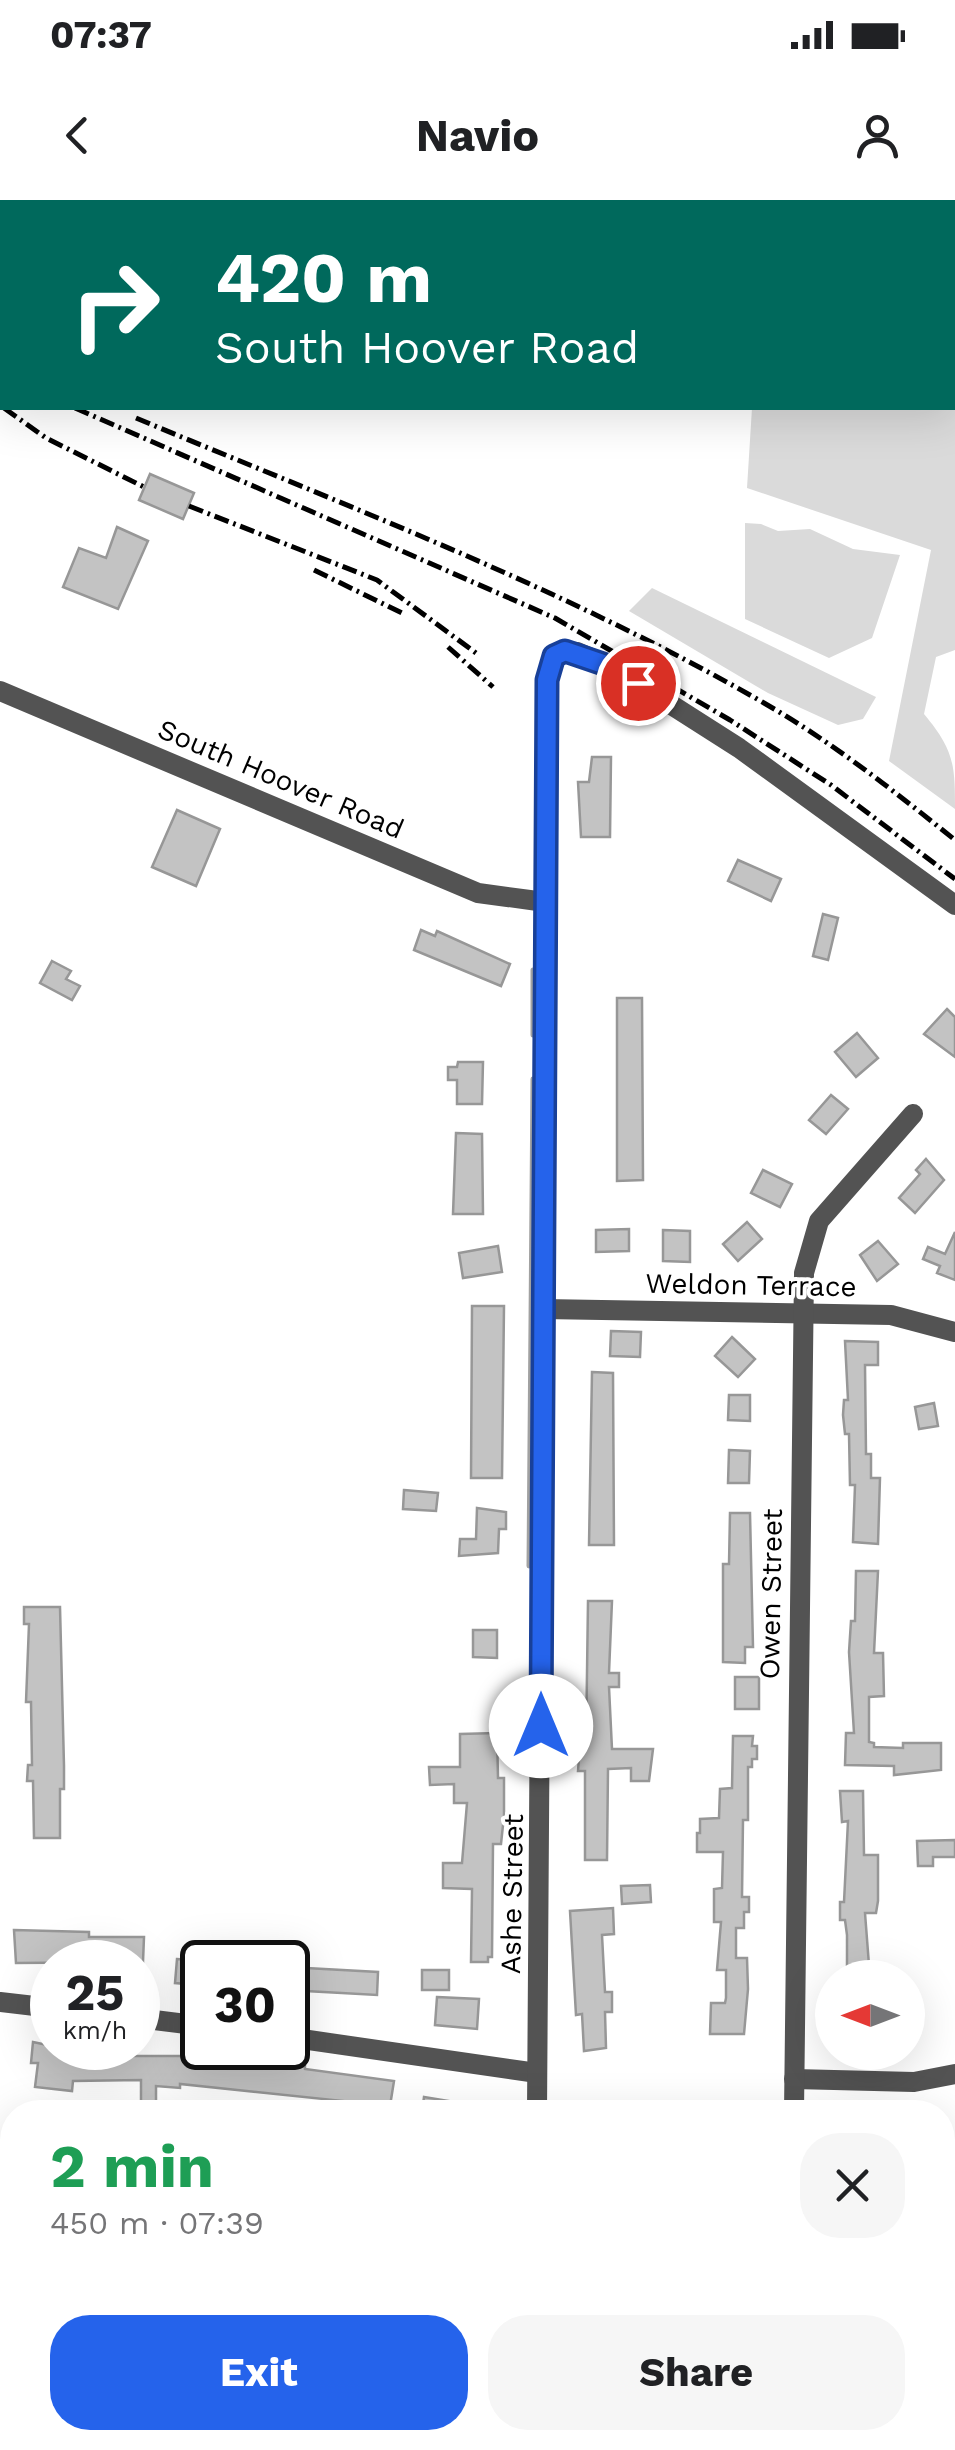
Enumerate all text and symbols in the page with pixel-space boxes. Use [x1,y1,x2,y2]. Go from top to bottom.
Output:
text: 07:37 [50,13,152,57]
icon: back [50,108,105,163]
icon: person [850,108,905,163]
text: Navio [416,109,539,162]
text: 420 m [215,237,432,319]
icon: right [50,240,180,370]
text: South Hoover Road [215,321,639,374]
pin [596,641,681,726]
icon: arrive [611,656,666,711]
street label: South Hoover Road [153,712,409,846]
street label: Weldon Terrace [645,1267,857,1303]
street label: Owen Street [753,1508,789,1680]
position arrow [489,1674,593,1778]
street label: Ashe Street [494,1813,530,1974]
speed limit sign: 30 [180,1940,310,2070]
north arrow [815,1960,925,2070]
map controls [815,1960,925,2070]
text: 25 [66,1963,124,2022]
text: km/h [63,2016,127,2045]
text: 2 min [50,2131,214,2202]
button: close [800,2133,905,2238]
text: 450 m · 07:39 [50,2204,264,2242]
button: Exit [50,2315,468,2430]
button: Share [488,2315,905,2430]

